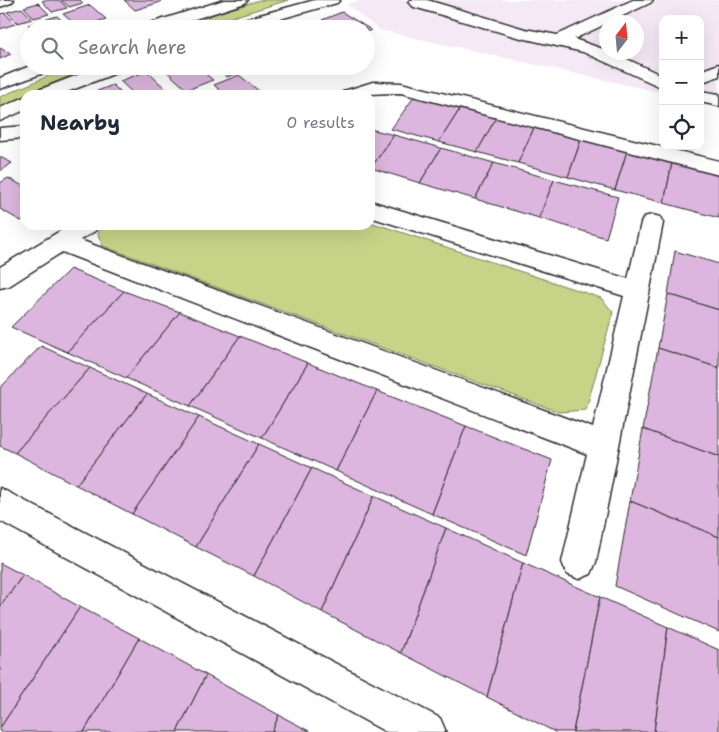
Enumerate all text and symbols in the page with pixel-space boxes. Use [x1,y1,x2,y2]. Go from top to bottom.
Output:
north arrow [599,15,644,60]
map controls [659,15,704,150]
button: + [659,15,704,60]
search box [20,20,375,75]
icon: search [38,34,66,62]
text: Search here [78,35,187,60]
button: − [659,60,704,105]
button: locate [659,105,704,150]
text: Nearby [40,109,120,137]
text: 0 results [286,112,355,133]

